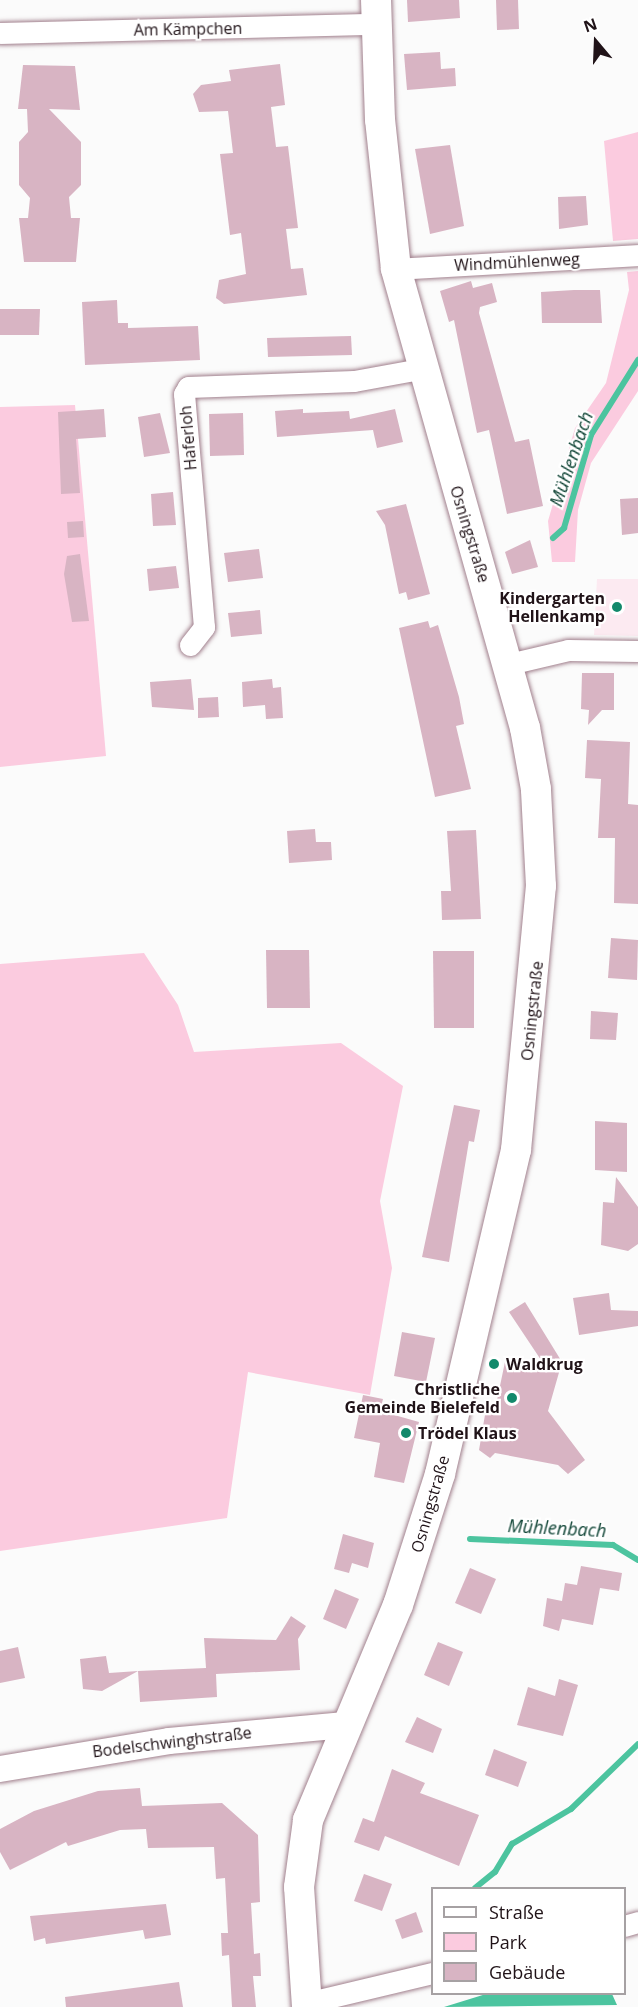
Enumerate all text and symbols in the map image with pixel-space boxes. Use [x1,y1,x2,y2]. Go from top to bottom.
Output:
north arrow [566,12,626,72]
text: N [580,12,600,38]
street label: Am Kämpchen [134,18,242,40]
street label: Windmühlenweg [454,249,580,275]
street label: Haferloh [176,405,200,471]
water label: Mühlenbach [545,409,597,509]
street label: Osningstraße [446,483,494,585]
place label: Kindergarten Hellenkamp [499,588,605,626]
marker: Kindergarten Hellenkamp [610,600,624,614]
street label: Osningstraße [517,960,547,1062]
place label: Waldkrug [506,1354,583,1374]
marker: Waldkrug [487,1357,501,1371]
place label: Christliche Gemeinde Bielefeld [345,1379,500,1417]
marker: Christliche Gemeinde Bielefeld [505,1391,519,1405]
place label: Trödel Klaus [418,1423,517,1443]
marker: Trödel Klaus [399,1426,413,1440]
street label: Osningstraße [407,1453,453,1555]
water label: Mühlenbach [507,1515,607,1541]
street label: Bodelschwinghstraße [91,1723,253,1761]
legend [431,1887,626,1995]
text: Straße [489,1900,544,1924]
text: Park [489,1930,527,1954]
text: Gebäude [489,1960,565,1984]

